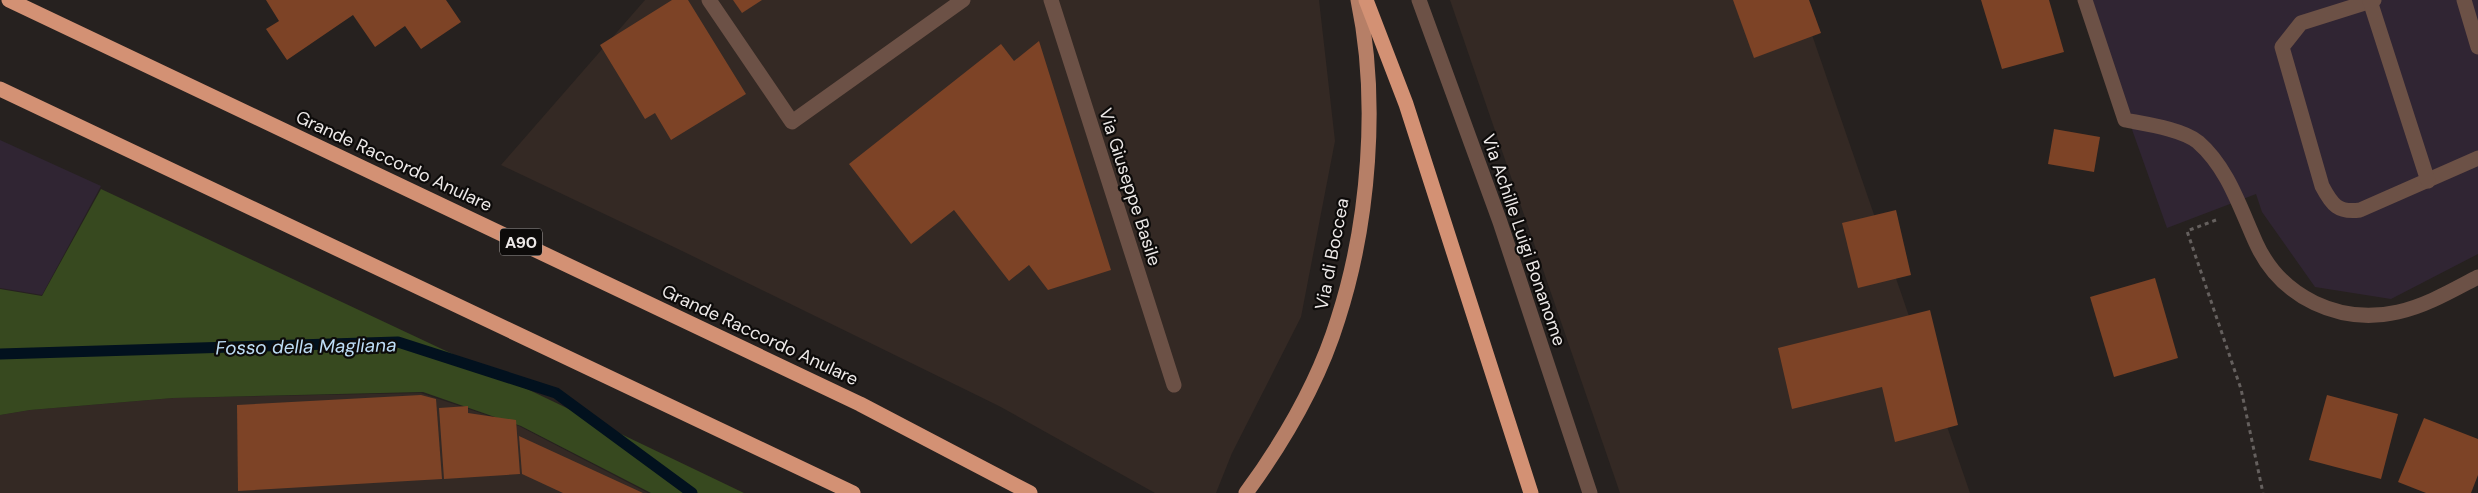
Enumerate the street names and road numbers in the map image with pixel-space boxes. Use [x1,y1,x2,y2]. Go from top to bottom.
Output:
street label: Grande Raccordo Anulare [292,105,496,217]
street label: Via Giuseppe Basile [1093,105,1167,269]
street label: Via Achille Luigi Bonanome [1476,131,1572,349]
street label: Via di Boccea [1309,196,1355,312]
road number: A90 [500,228,542,256]
street label: Grande Raccordo Anulare [658,279,862,391]

